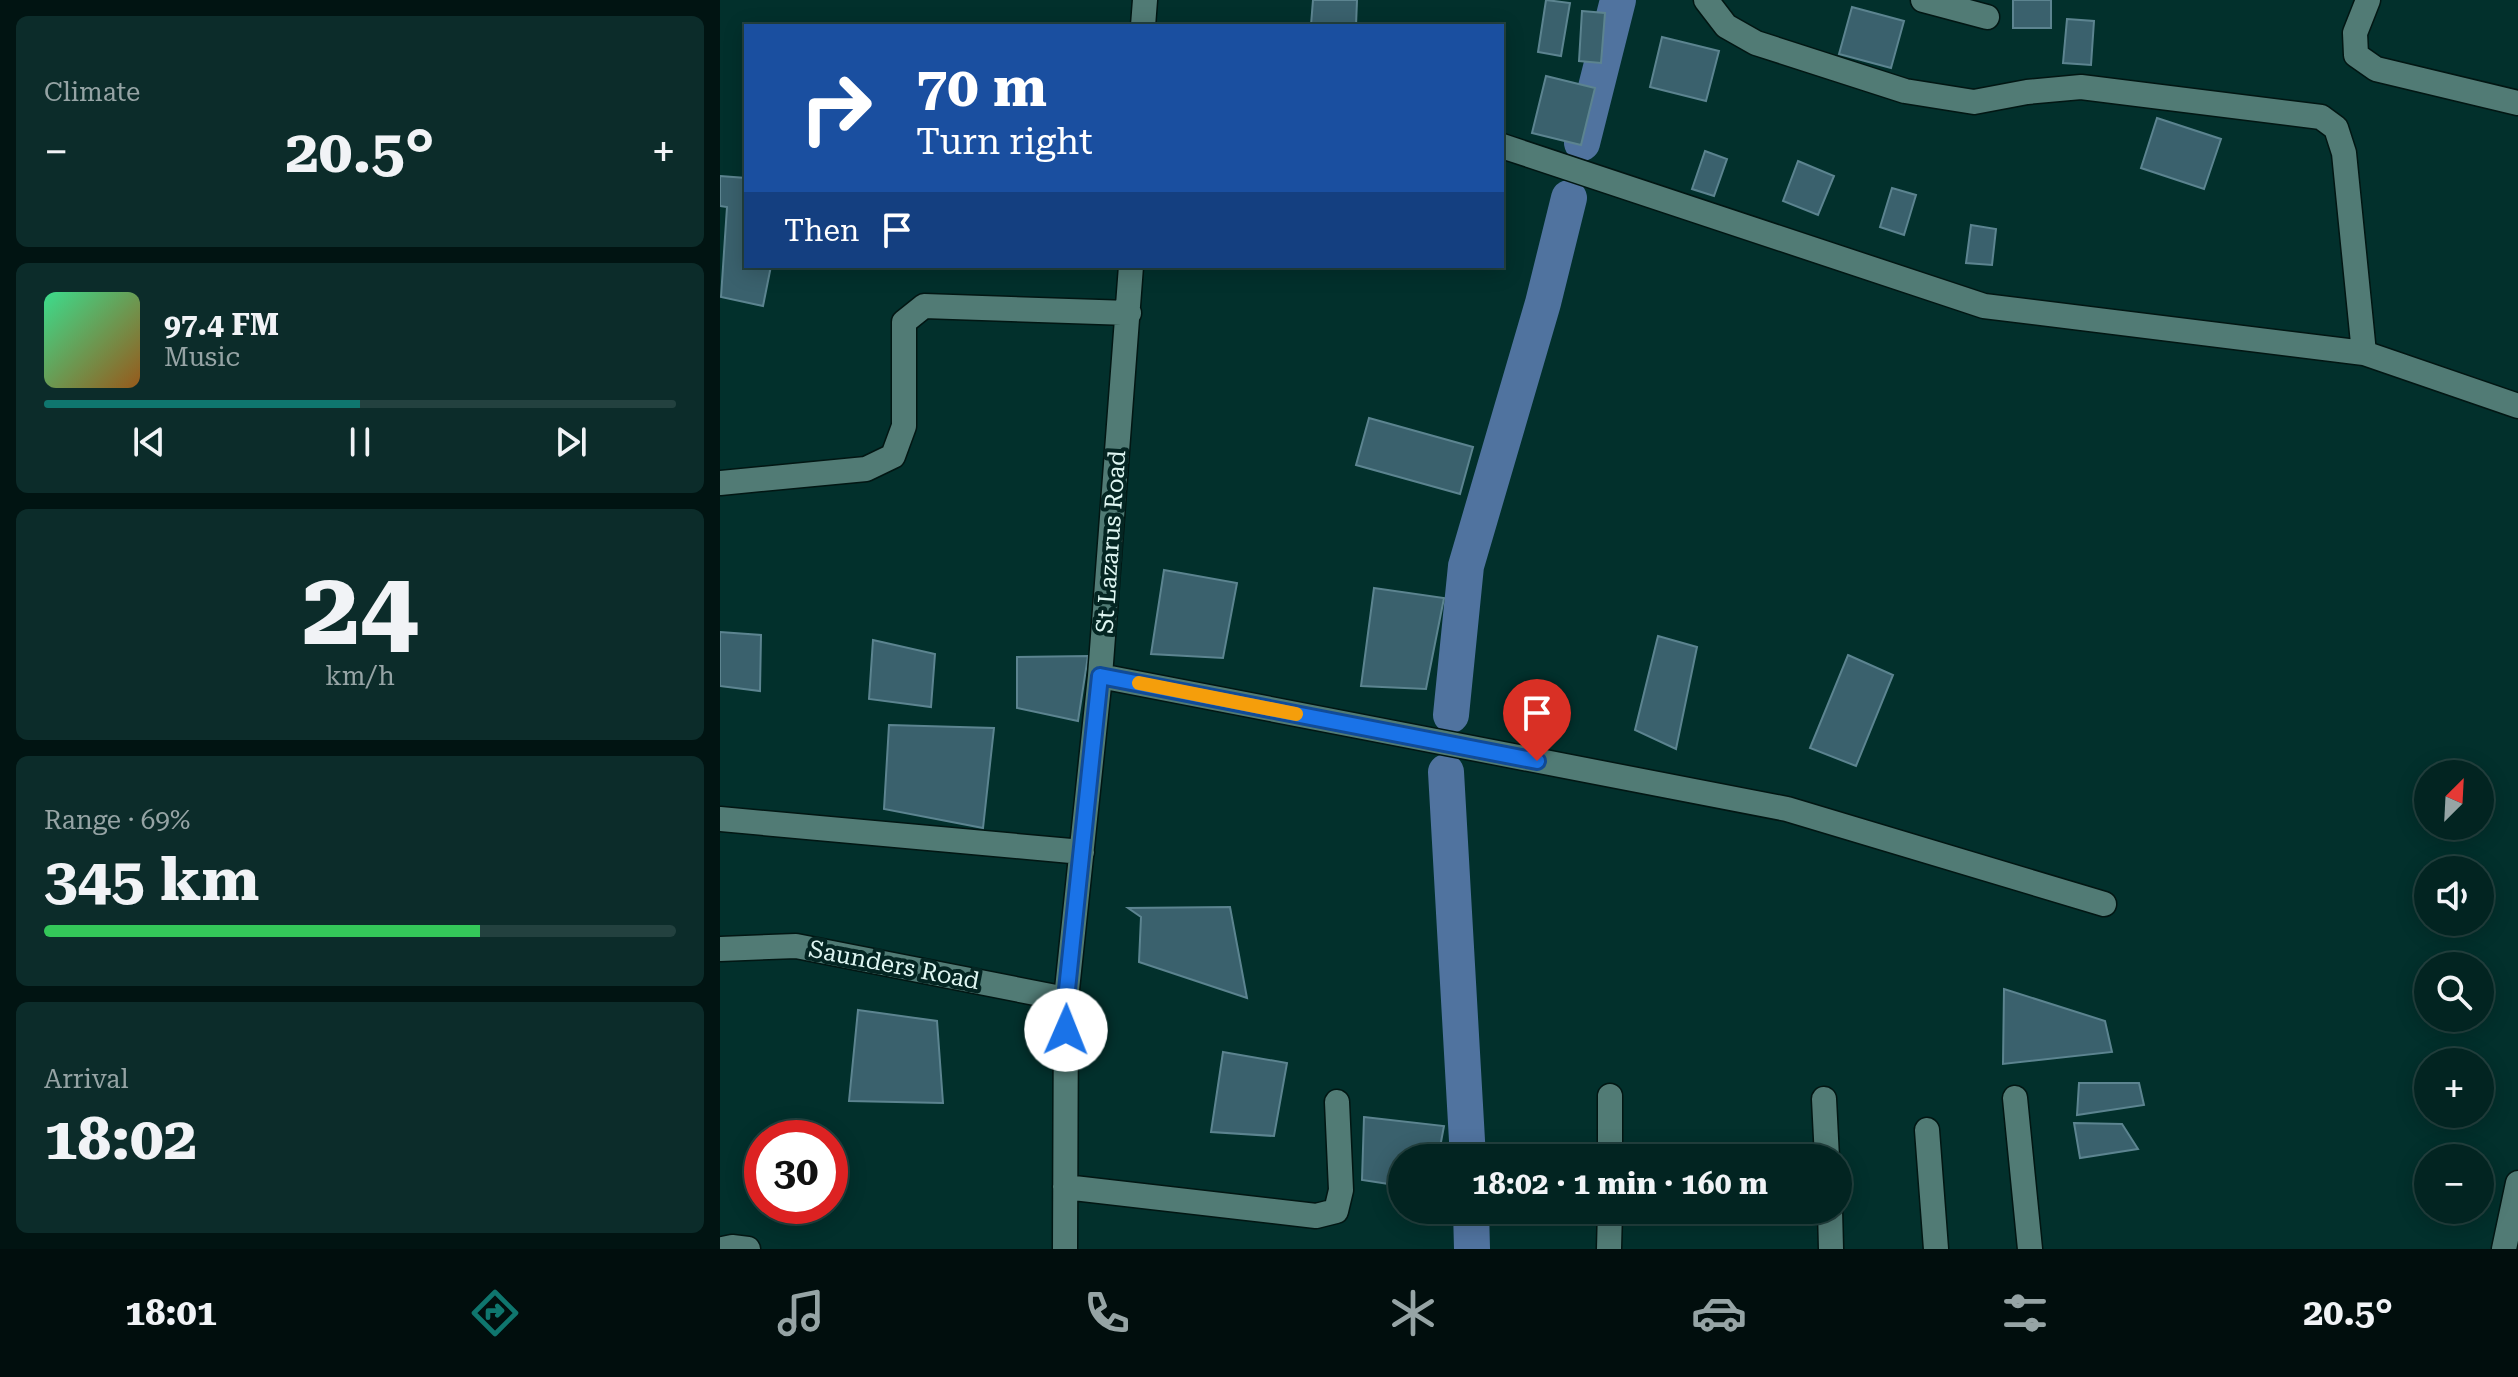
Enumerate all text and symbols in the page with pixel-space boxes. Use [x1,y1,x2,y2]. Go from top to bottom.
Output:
text: 70 m [916,54,1047,120]
icon: right [784,56,888,160]
text: Climate [44,77,140,107]
text: 20.5° [285,116,435,187]
text: Turn right [916,121,1093,163]
text: − [44,126,69,178]
text: + [651,126,676,178]
icon: arrive [875,208,919,252]
text: Then [784,213,859,248]
text: 97.4 FM [164,307,279,342]
text: Music [164,342,240,372]
icon: previous [127,420,171,464]
icon: pause [338,420,382,464]
icon: next [549,420,593,464]
street label: St Lazarus Road [1091,449,1131,635]
text: 24 [302,548,418,669]
text: km/h [325,661,395,691]
pin [1503,679,1571,761]
icon: arrive [1515,691,1559,735]
north arrow [2414,760,2494,840]
map controls [2414,760,2494,1224]
text: Range · 69% [44,805,190,835]
text: 345 km [44,844,259,915]
button: sound [2414,856,2494,936]
street label: Saunders Road [806,935,982,995]
button: search [2414,952,2494,1032]
position arrow [1024,988,1108,1072]
button: + [2414,1048,2494,1128]
text: Arrival [44,1064,129,1094]
text: 18:02 [44,1103,197,1174]
speed limit sign: 30 [744,1120,848,1224]
button: − [2414,1144,2494,1224]
text: 18:02 · 1 min · 160 m [1472,1166,1768,1201]
icon: directions [467,1285,523,1341]
icon: music [773,1285,829,1341]
icon: phone [1079,1285,1135,1341]
icon: climate [1385,1285,1441,1341]
icon: car [1691,1285,1747,1341]
icon: filters [1997,1285,2053,1341]
text: 18:01 [125,1292,217,1334]
text: 20.5° [2303,1292,2393,1334]

